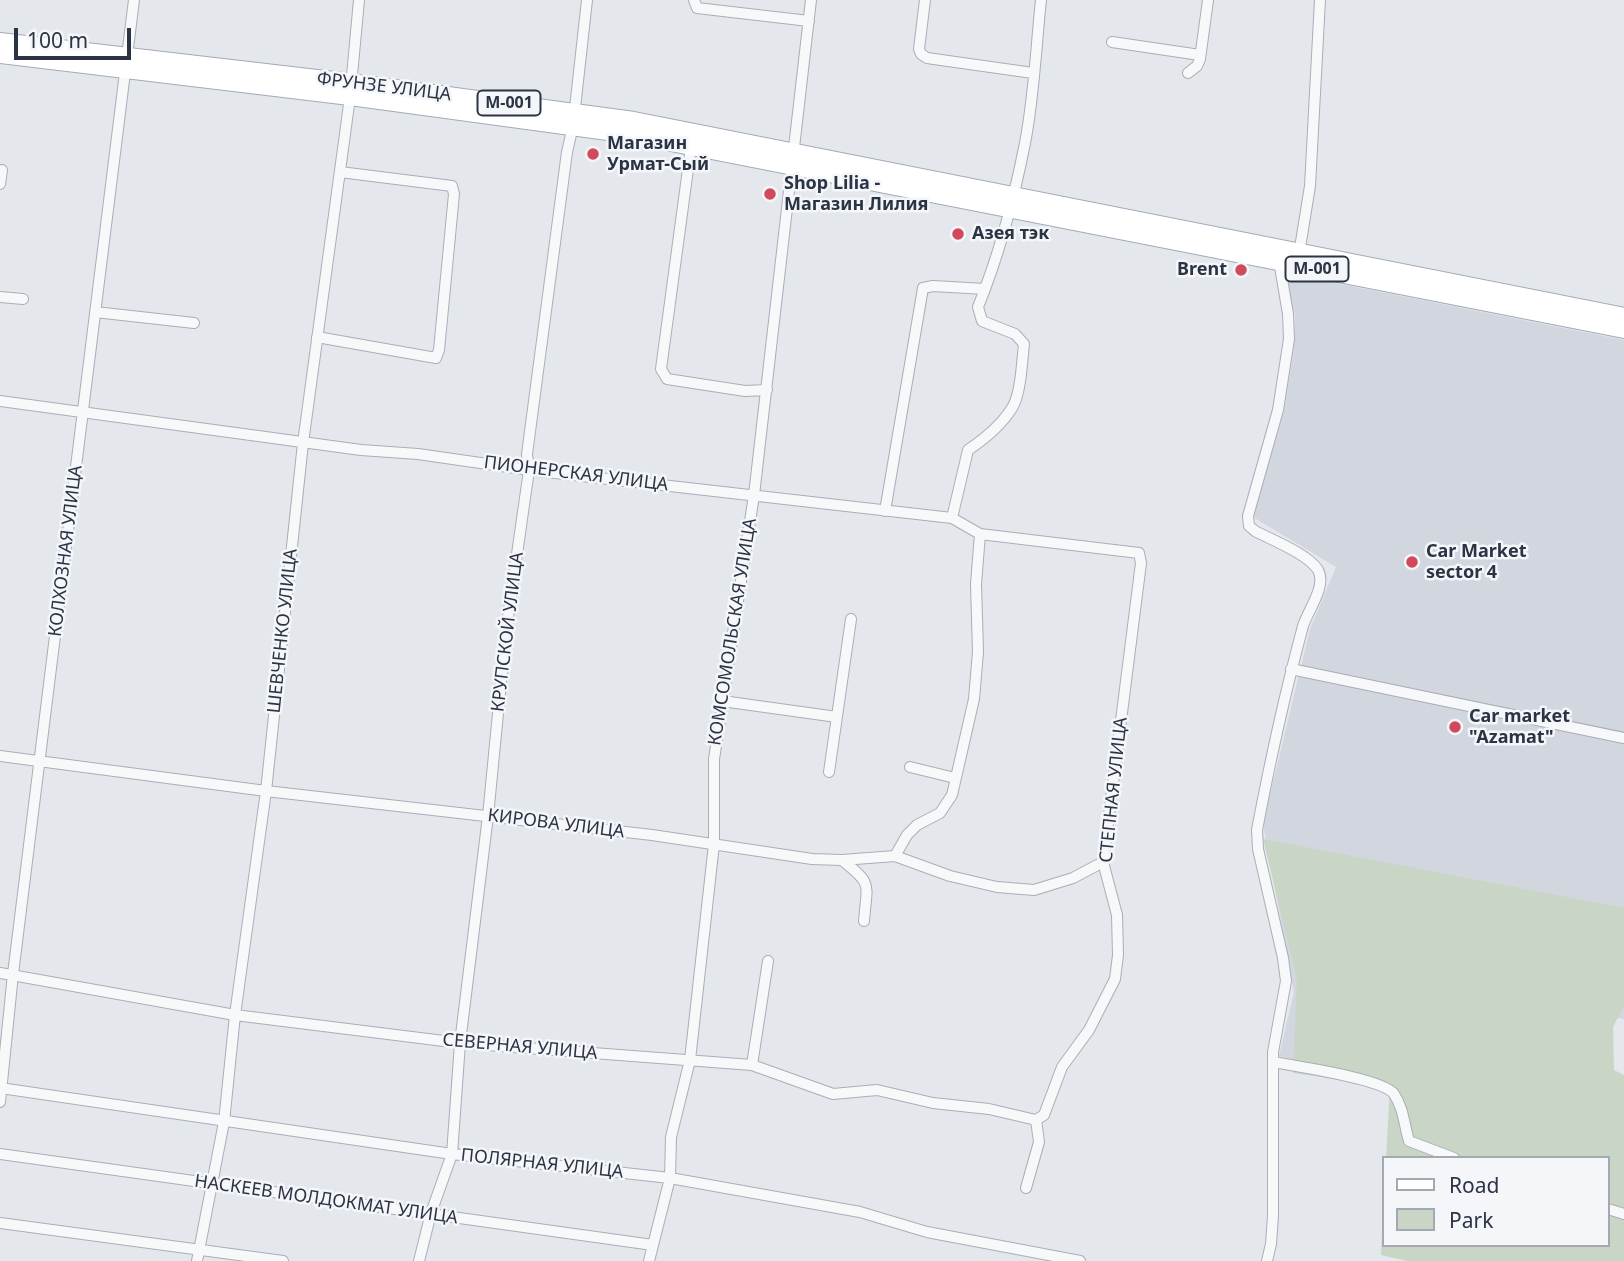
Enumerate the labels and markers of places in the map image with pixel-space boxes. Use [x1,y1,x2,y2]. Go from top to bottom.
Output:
place label: Магазин Урмат-Сый [607,133,709,176]
marker: Магазин Урмат-Сый [585,146,601,162]
place label: Shop Lilia - Магазин Лилия [784,173,928,216]
marker: Shop Lilia - Магазин Лилия [762,186,778,202]
place label: Азея тэк [972,223,1049,245]
marker: Азея тэк [950,226,966,242]
place label: Brent [1177,259,1227,281]
marker: Brent [1233,262,1249,278]
place label: Car Market sector 4 [1426,541,1527,584]
marker: Car Market sector 4 [1404,554,1420,570]
place label: Car market "Azamat" [1469,706,1570,748]
marker: Car market "Azamat" [1447,719,1463,735]

